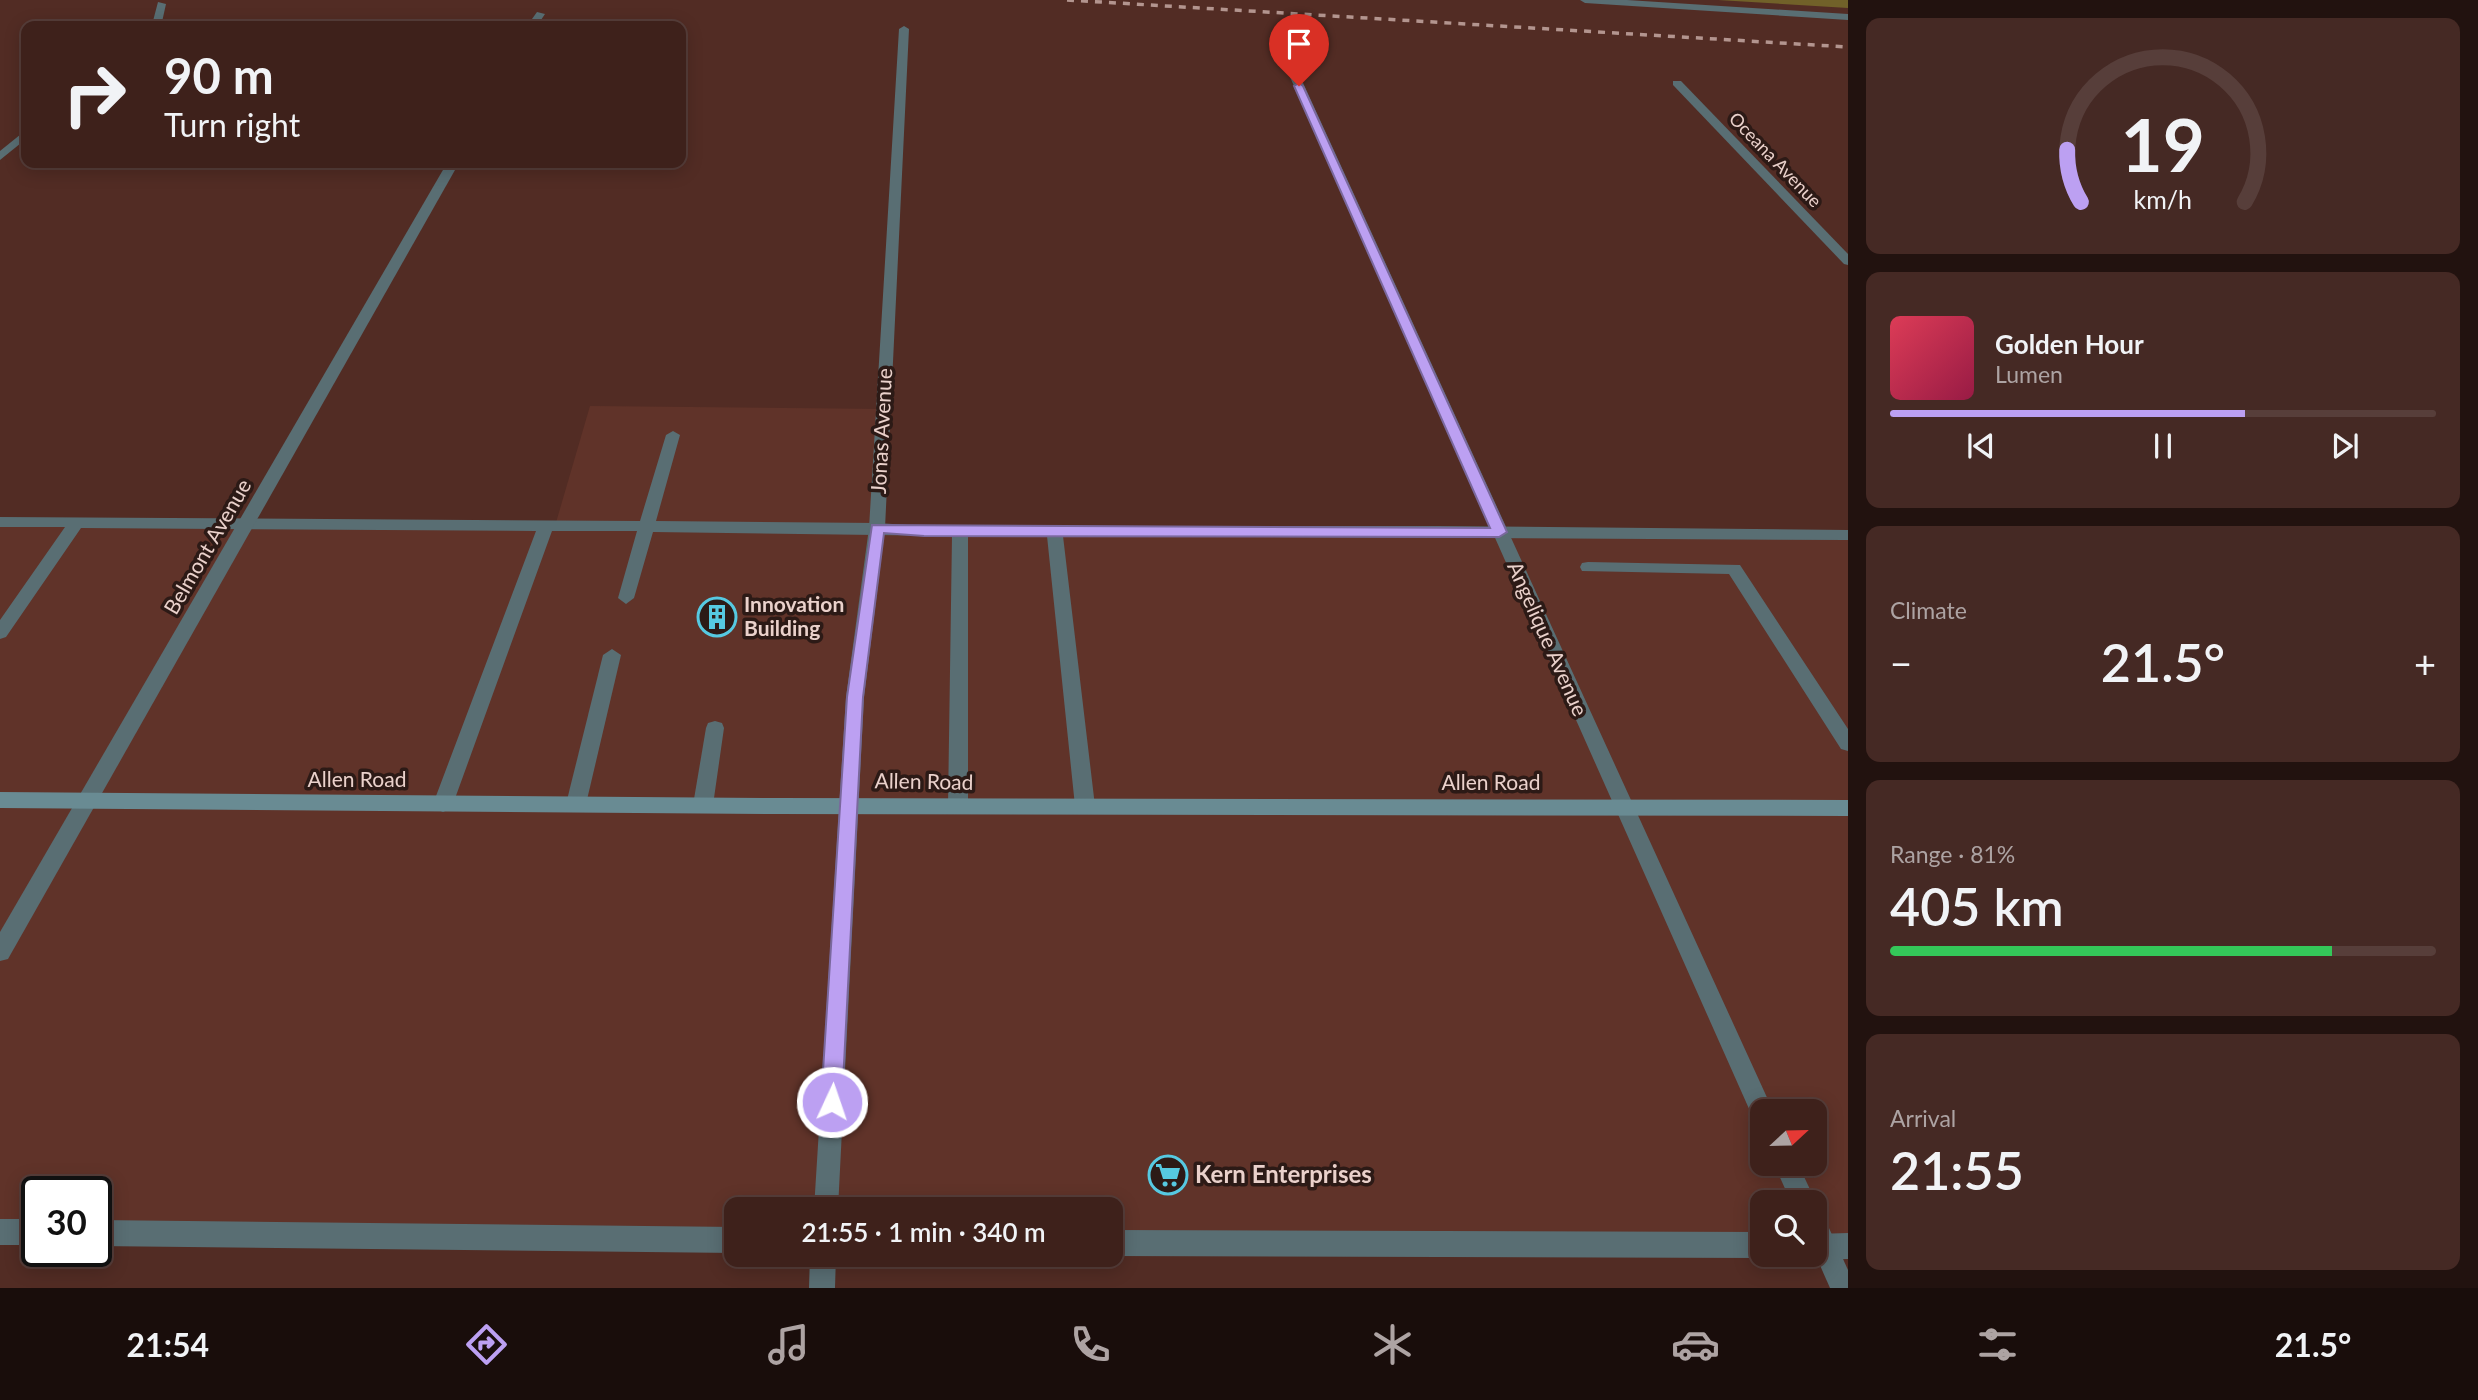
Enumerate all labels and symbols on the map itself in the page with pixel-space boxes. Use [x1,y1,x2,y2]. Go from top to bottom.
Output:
pin [1269,14,1329,86]
street label: Oceana Avenue [1725,107,1827,211]
street label: Jonas Avenue [865,367,896,494]
street label: Belmont Avenue [158,474,256,618]
street label: Angelique Avenue [1503,557,1594,720]
place label: Innovation Building [744,591,844,640]
building icon: Innovation Building [696,596,738,638]
street label: Allen Road [308,766,406,791]
street label: Allen Road [874,767,974,794]
street label: Allen Road [1442,769,1540,794]
position arrow [795,1065,869,1139]
north arrow [1750,1099,1827,1176]
supermarket icon: Kern Enterprises [1147,1154,1189,1196]
place label: Kern Enterprises [1195,1159,1372,1188]
speed limit sign: 30 [21,1176,112,1267]

